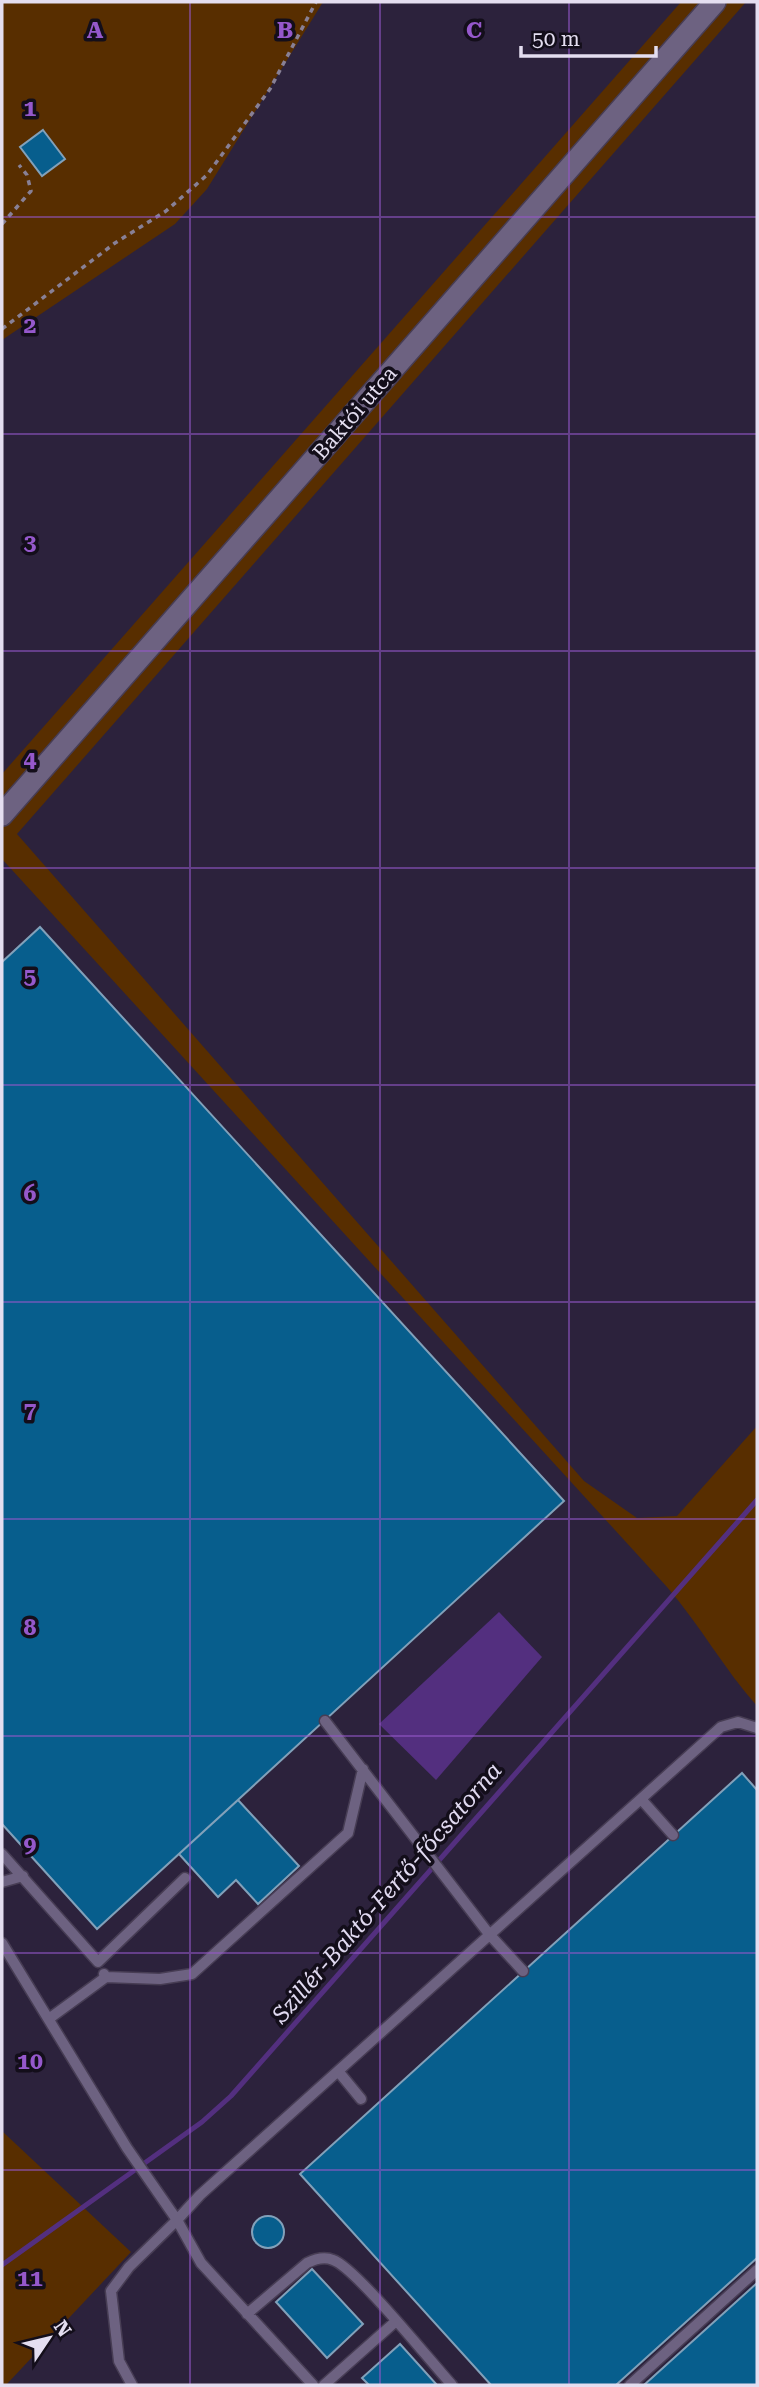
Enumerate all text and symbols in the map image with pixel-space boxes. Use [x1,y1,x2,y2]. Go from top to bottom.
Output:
scale bar [521,14,656,58]
text: A [87,17,104,44]
text: B [277,17,293,44]
text: C [466,17,482,44]
text: 50 m [532,27,580,51]
text: 1 [24,95,37,122]
text: 2 [24,312,36,339]
street label: Baktói utca [308,361,402,464]
text: 3 [24,529,37,556]
text: 4 [24,746,37,773]
text: 5 [24,963,37,990]
text: 6 [24,1180,37,1207]
text: 7 [24,1397,37,1424]
text: 8 [24,1614,37,1641]
water label: Szillér-Baktó-Fertő-főcsatorna [266,1757,507,2029]
text: 9 [24,1831,37,1858]
text: 10 [17,2048,43,2075]
text: 11 [17,2265,43,2292]
north arrow [14,2303,84,2373]
text: N [49,2316,76,2341]

